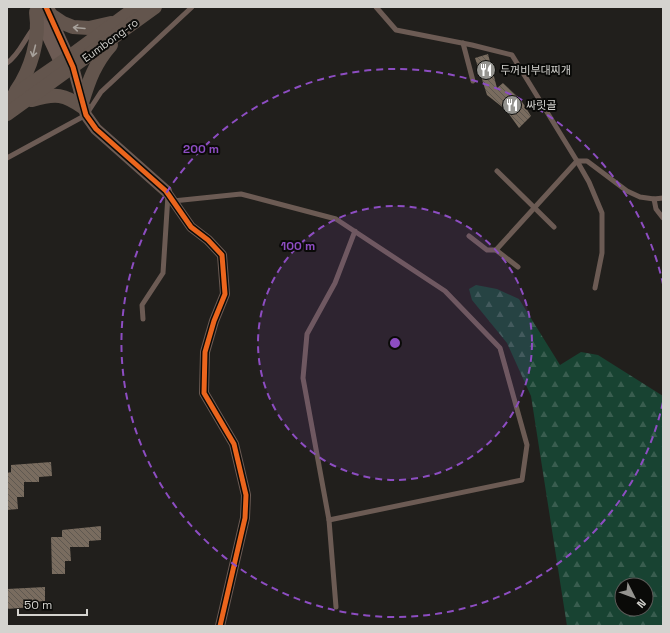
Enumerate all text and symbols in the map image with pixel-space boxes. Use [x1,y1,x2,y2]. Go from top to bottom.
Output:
street label: Eumbong-ro [79,15,141,65]
one-way arrow [73,24,86,31]
one-way arrow [29,44,37,57]
restaurant icon: 두꺼비부대찌개 [475,59,497,81]
place label: 두꺼비부대찌개 [500,63,571,77]
restaurant icon: 싸릿골 [501,94,523,116]
place label: 싸릿골 [526,98,556,112]
text: 200 m [183,141,219,157]
text: 100 m [281,238,315,254]
centre of rings [388,336,402,350]
north arrow [614,577,654,617]
scale bar [18,591,87,617]
text: N [634,596,649,611]
text: 50 m [24,597,52,613]

